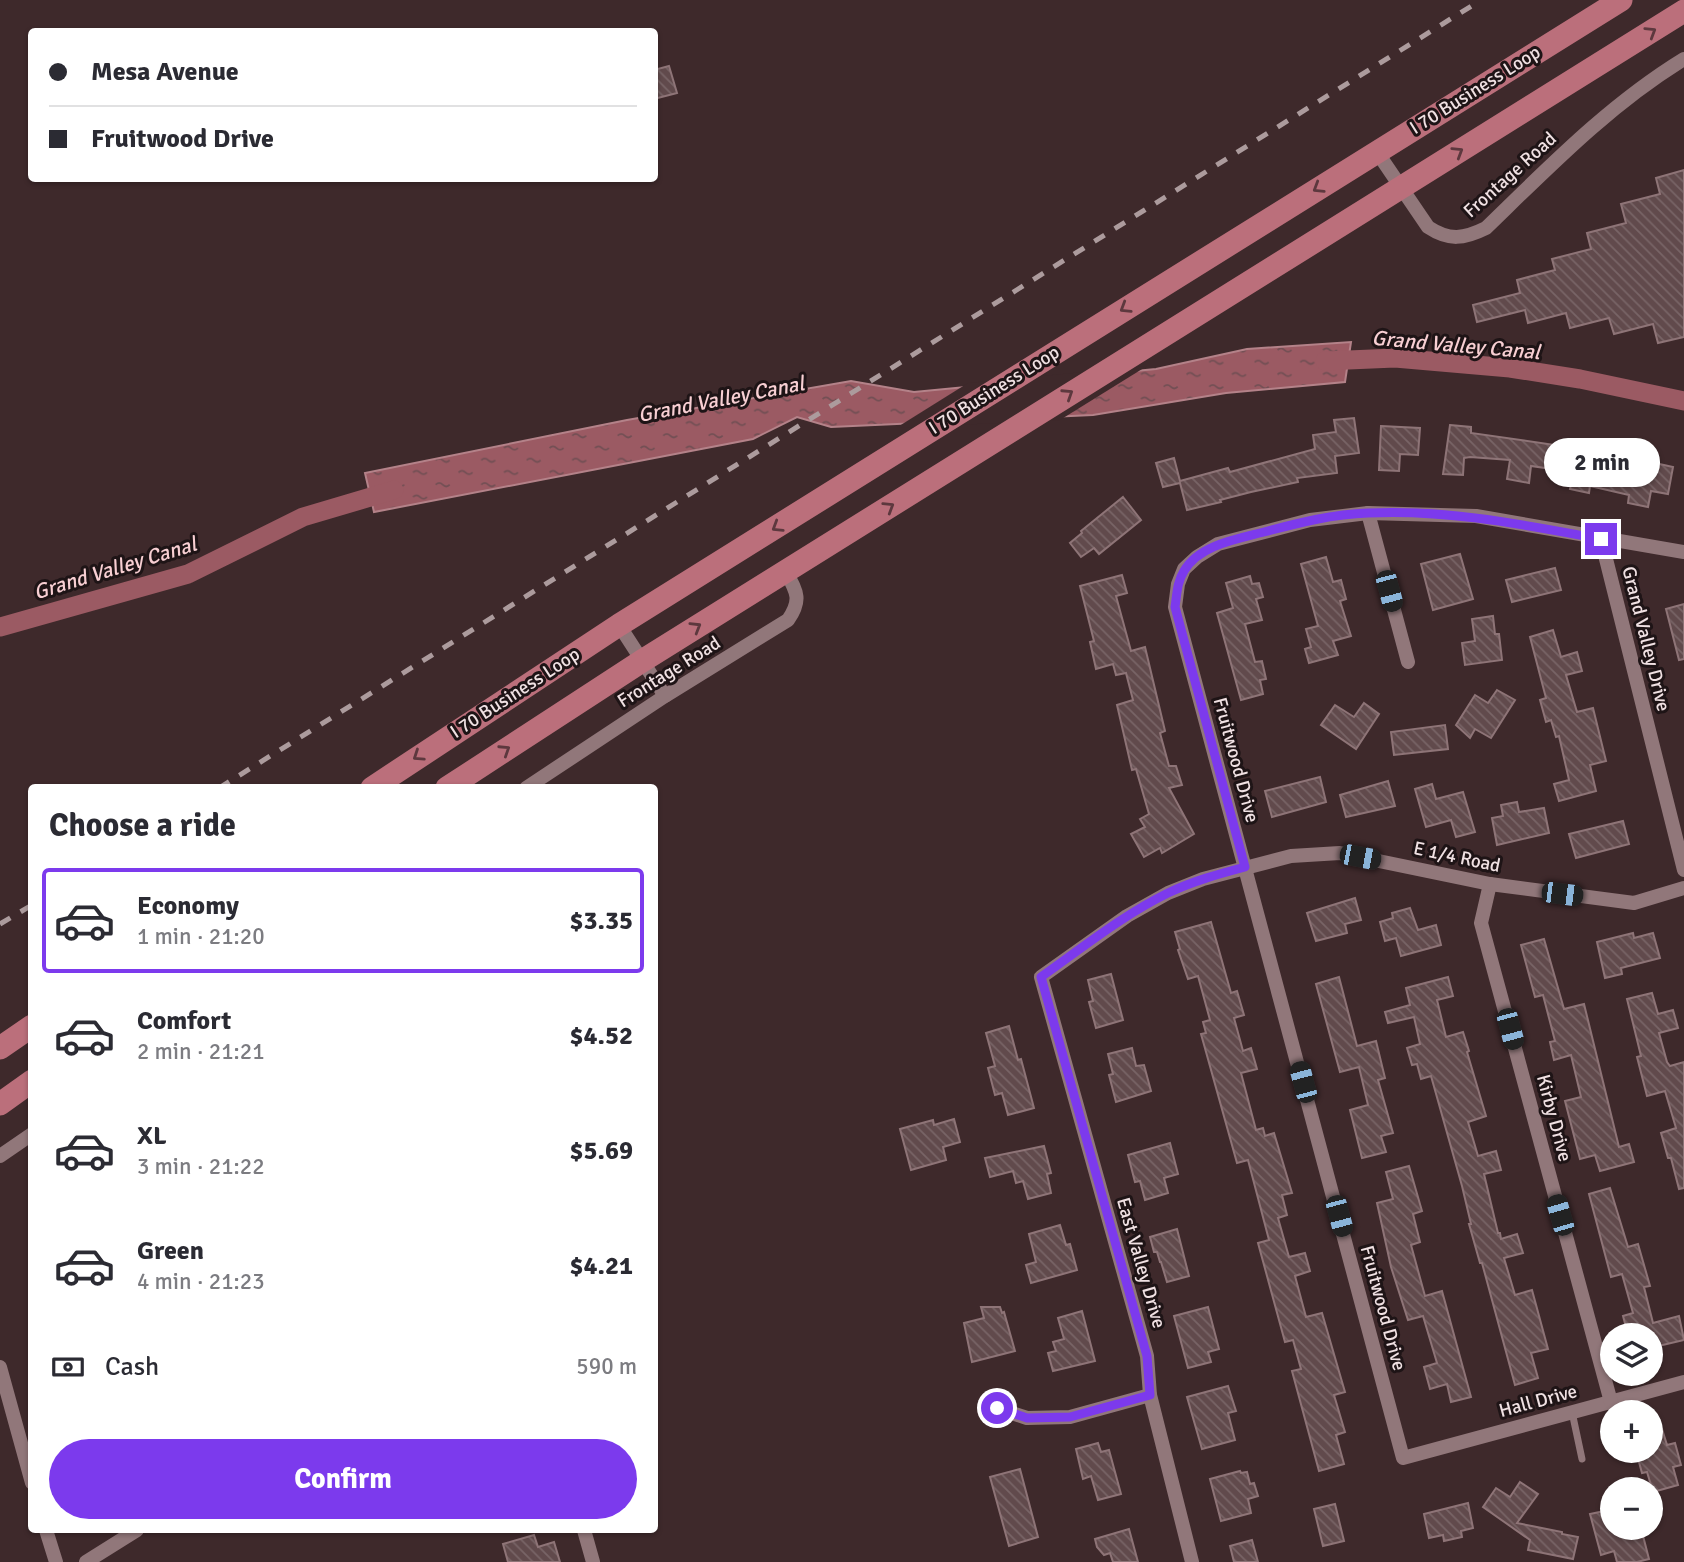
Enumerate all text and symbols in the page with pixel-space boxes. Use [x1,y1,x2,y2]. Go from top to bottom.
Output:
one-way arrow [1643,27,1656,40]
street label: I 70 Business Loop [1405,40,1545,140]
text: Mesa Avenue [91,56,239,88]
text: Fruitwood Drive [91,123,274,155]
street label: Frontage Road [1459,127,1561,223]
one-way arrow [1450,148,1463,161]
one-way arrow [1313,179,1326,192]
one-way arrow [1120,299,1133,312]
water label: Grand Valley Canal [1371,325,1543,365]
street label: I 70 Business Loop [924,340,1064,440]
water label: Grand Valley Canal [636,370,808,428]
one-way arrow [1060,390,1073,403]
callout: 2 min [1543,438,1659,486]
text: 2 min [1574,448,1630,477]
one-way arrow [882,503,895,516]
one-way arrow [772,518,785,531]
route end [1585,523,1617,555]
water label: Grand Valley Canal [30,530,201,605]
street label: Grand Valley Drive [1616,564,1676,714]
car [1374,568,1405,614]
one-way arrow [688,623,701,636]
street label: Frontage Road [613,631,725,713]
street label: I 70 Business Loop [446,642,584,744]
street label: Fruitwood Drive [1208,695,1264,825]
one-way arrow [497,745,510,758]
one-way arrow [413,748,426,761]
text: Choose a ride [49,806,236,845]
street label: E 1/4 Road [1411,836,1503,878]
car [1338,843,1383,871]
car [1540,881,1585,907]
icon: car [53,889,116,952]
text: Economy [137,890,239,922]
text: $3.35 [569,905,633,937]
text: 1 min · 21:20 [137,922,265,951]
icon: car [53,1004,116,1067]
text: Comfort [137,1005,231,1037]
car [1495,1006,1526,1052]
text: $4.52 [569,1020,633,1052]
text: 2 min · 21:21 [137,1037,265,1066]
car [1288,1059,1319,1105]
street label: Kirby Drive [1531,1072,1577,1164]
icon: car [53,1119,116,1182]
text: XL [137,1120,167,1152]
text: $5.69 [569,1135,633,1167]
text: 3 min · 21:22 [137,1152,265,1181]
car [1545,1192,1576,1238]
car [1324,1193,1355,1239]
street label: East Valley Drive [1111,1195,1171,1331]
icon: car [53,1234,116,1297]
text: Green [137,1235,204,1267]
street label: Fruitwood Drive [1355,1243,1411,1373]
text: $4.21 [569,1250,633,1282]
text: 4 min · 21:23 [137,1267,265,1296]
map controls [1600,1323,1663,1540]
button: layers [1600,1323,1663,1386]
icon: cash [49,1348,87,1386]
text: Cash [105,1351,159,1383]
text: 590 m [576,1352,637,1381]
street label: Hall Drive [1496,1379,1580,1423]
route start [981,1392,1013,1424]
button: + [1600,1400,1663,1463]
button: Confirm [49,1439,637,1519]
button: − [1600,1477,1663,1540]

